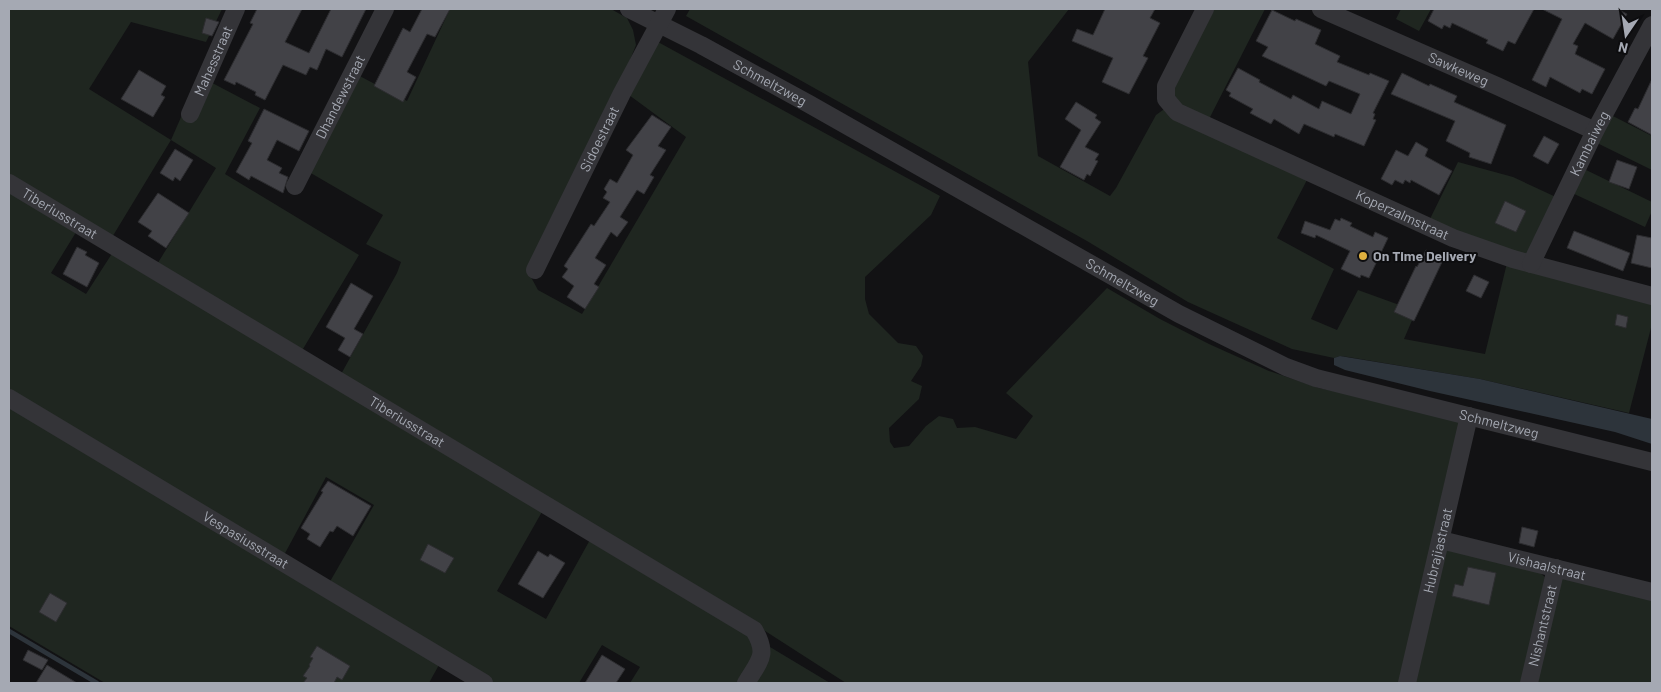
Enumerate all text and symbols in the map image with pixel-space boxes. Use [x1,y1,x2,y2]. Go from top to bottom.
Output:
north arrow [1601,10,1651,60]
street label: Mahesstraat [190,23,236,98]
text: N [1617,39,1629,57]
street label: Sawkeweg [1426,48,1491,89]
street label: Dhandewstraat [312,52,368,141]
street label: Schmeltzweg [730,55,810,109]
street label: Sidoestraat [576,103,622,174]
street label: Kambaiweg [1566,108,1612,178]
street label: Tiberiusstraat [19,184,101,242]
street label: Koperzalmstraat [1353,186,1452,243]
place label: On Time Delivery [1373,247,1476,264]
marker: On Time Delivery [1357,250,1369,262]
street label: Schmeltzweg [1083,254,1162,309]
street label: Tiberiusstraat [366,392,448,451]
street label: Schmeltzweg [1458,405,1541,441]
street label: Hubrajiastraat [1419,506,1455,595]
street label: Vespasiusstraat [200,507,292,572]
street label: Vishaalstraat [1506,548,1588,583]
street label: Nishantstraat [1524,583,1560,668]

